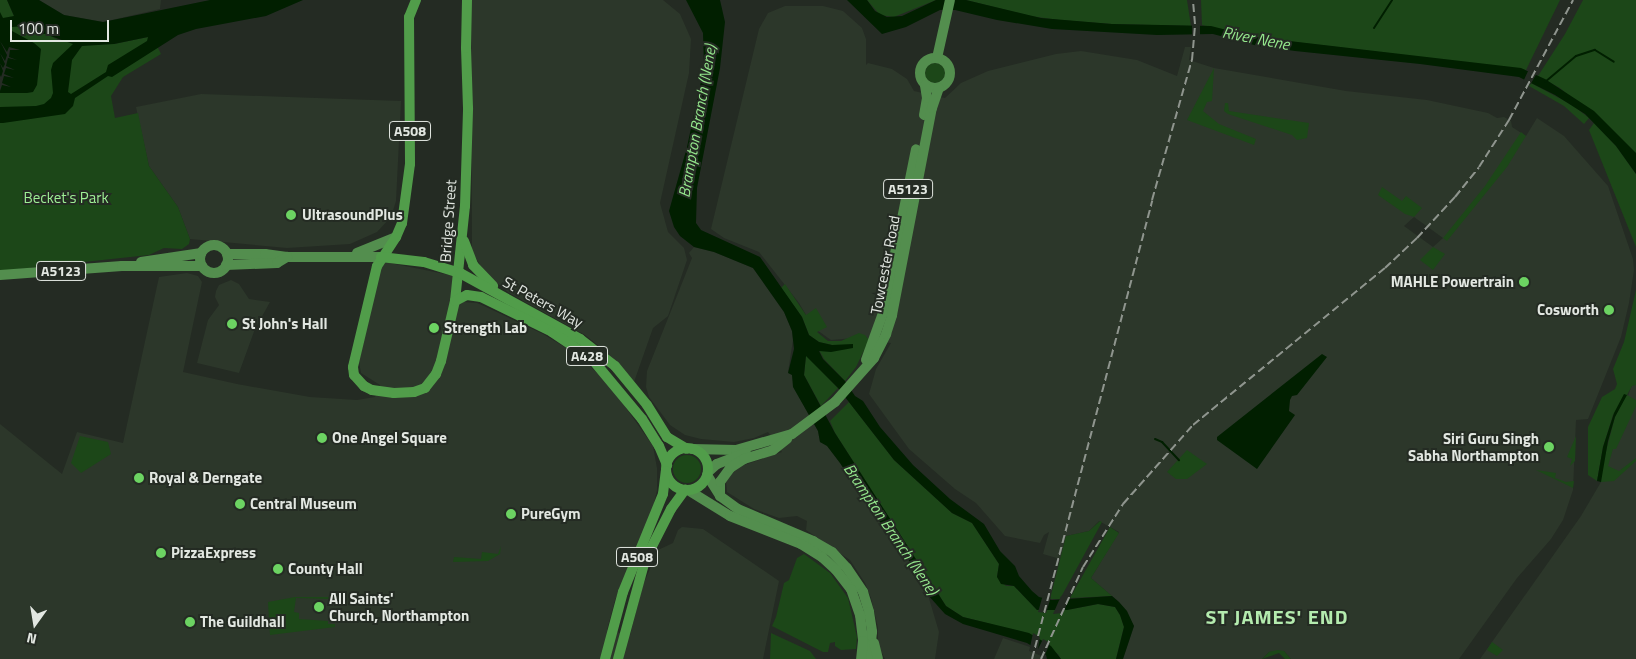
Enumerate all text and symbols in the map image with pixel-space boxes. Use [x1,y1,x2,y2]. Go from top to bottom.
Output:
scale bar [12,10,111,42]
text: 100 m [18,17,59,40]
water label: River Nene [1221,22,1291,54]
water label: Brampton Branch (Nene) [674,43,720,199]
road number: A508 [389,120,431,142]
road number: A5123 [883,178,933,200]
street label: Bridge Street [436,179,460,263]
park label: Becket's Park [23,189,109,207]
place label: UltrasoundPlus [302,206,403,224]
marker: UltrasoundPlus [284,208,298,222]
street label: Towcester Road [867,214,903,316]
road number: A5123 [36,260,86,282]
street label: St Peters Way [500,273,586,331]
place label: MAHLE Powertrain [1391,273,1514,291]
marker: MAHLE Powertrain [1518,276,1530,288]
place label: Cosworth [1537,301,1599,319]
marker: Cosworth [1603,304,1615,316]
place label: St John's Hall [242,315,328,333]
marker: St John's Hall [226,318,238,330]
place label: Strength Lab [444,319,527,337]
marker: Strength Lab [428,322,440,334]
road number: A428 [566,344,608,368]
place label: One Angel Square [332,429,447,447]
place label: Siri Guru Singh Sabha Northampton [1408,429,1539,464]
marker: One Angel Square [316,432,328,444]
marker: Siri Guru Singh Sabha Northampton [1543,441,1555,453]
water label: Brampton Branch (Nene) [840,460,942,598]
place label: Royal & Derngate [149,469,262,487]
marker: Royal & Derngate [133,472,145,484]
place label: Central Museum [250,495,357,513]
marker: Central Museum [234,498,246,510]
place label: PureGym [521,505,581,523]
marker: PureGym [505,508,517,520]
place label: PizzaExpress [171,544,256,562]
road number: A508 [616,546,658,568]
marker: PizzaExpress [155,547,167,559]
place label: County Hall [288,560,363,578]
marker: County Hall [272,563,284,575]
place label: All Saints' Church, Northampton [329,589,469,624]
north arrow [10,599,60,649]
marker: All Saints' Church, Northampton [313,601,325,613]
district label: ST JAMES' END [1204,604,1350,628]
place label: The Guildhall [200,613,285,631]
marker: The Guildhall [184,616,196,628]
text: N [24,628,39,650]

